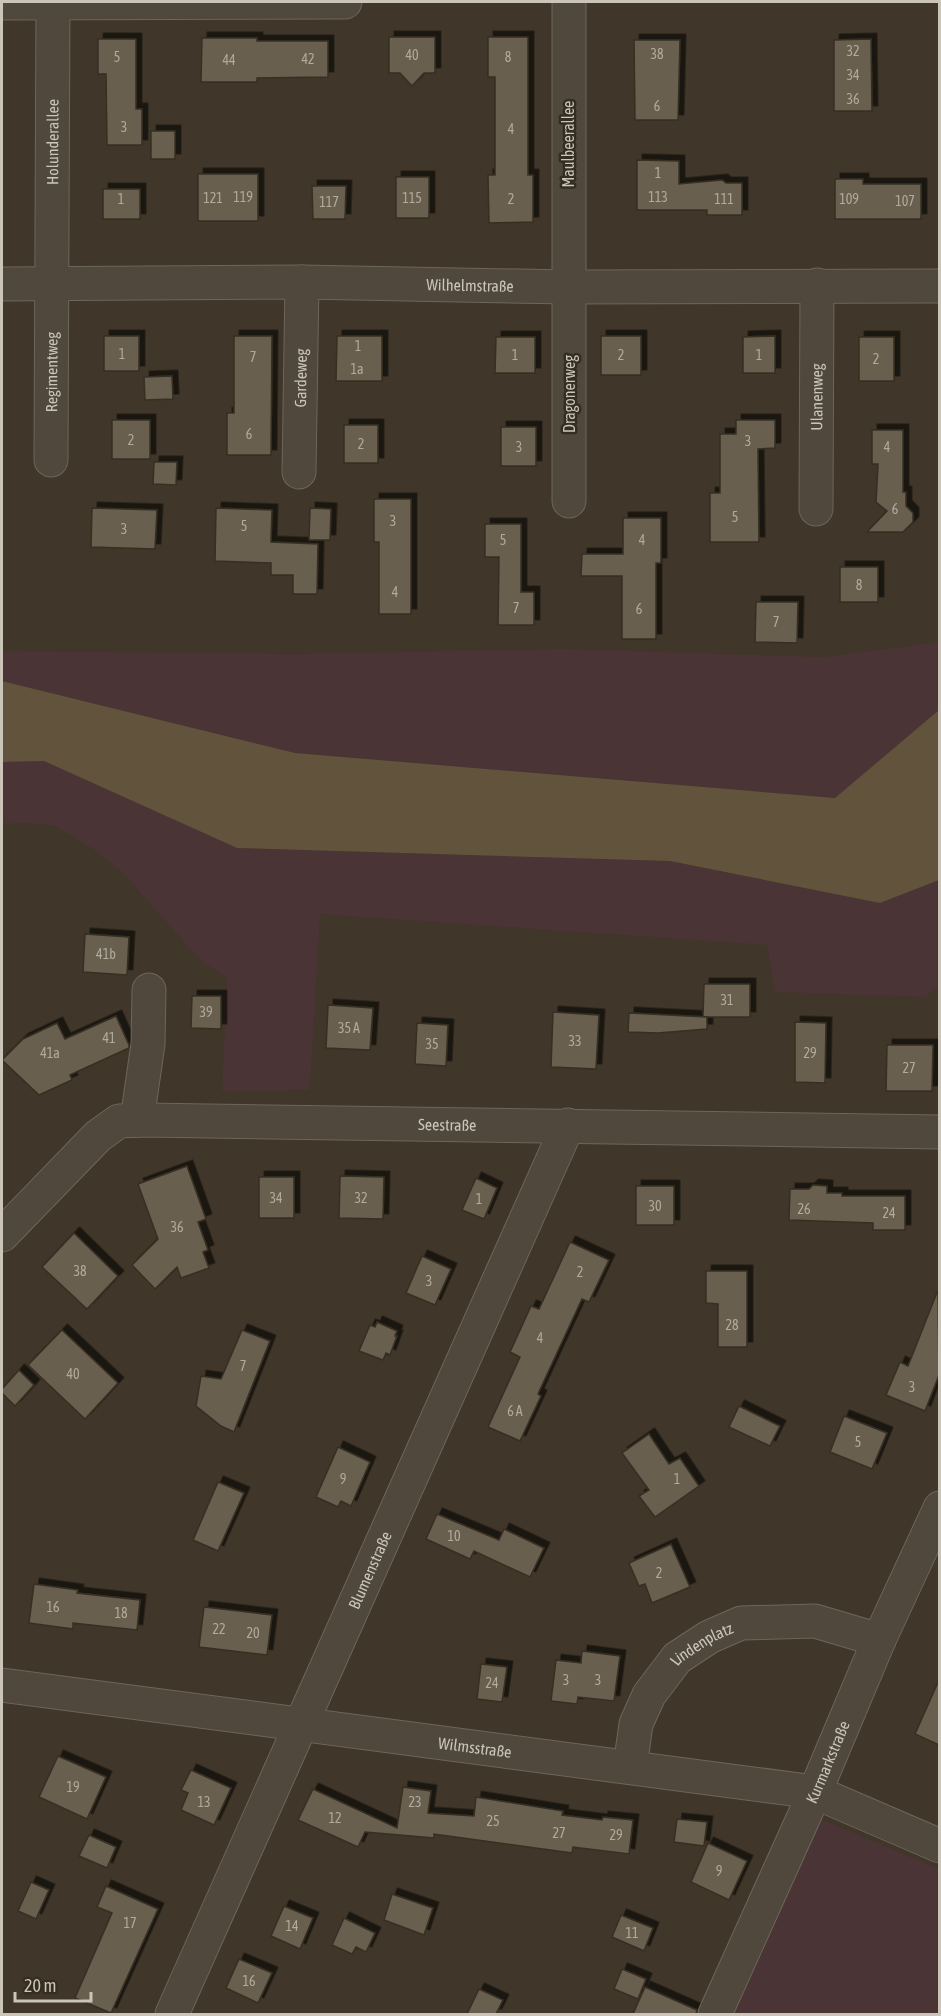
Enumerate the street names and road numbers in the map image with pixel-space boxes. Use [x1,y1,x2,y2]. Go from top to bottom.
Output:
street label: Holunderallee [43,99,62,185]
street label: Maulbeerallee [559,101,577,187]
street label: Wilhelmstraße [426,275,514,295]
street label: Regimentweg [42,332,62,412]
street label: Gardeweg [291,348,311,408]
street label: Dragonerweg [560,355,579,433]
street label: Ulanenweg [807,363,827,431]
street label: Seestraße [418,1115,476,1134]
street label: Blumenstraße [345,1528,395,1612]
street label: Lindenplatz [666,1619,736,1669]
street label: Kurmarkstraße [802,1718,853,1806]
street label: Wilmsstraße [437,1734,513,1761]

